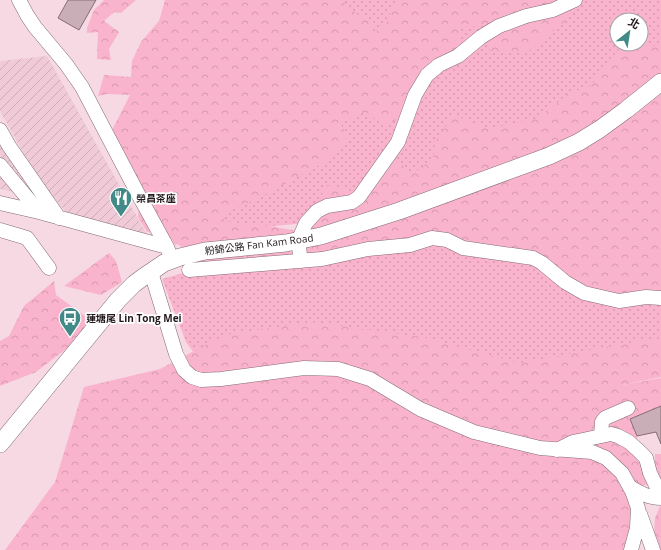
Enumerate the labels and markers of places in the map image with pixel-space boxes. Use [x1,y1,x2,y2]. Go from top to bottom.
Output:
restaurant icon: 榮昌茶座 [108,185,134,218]
place label: 榮昌茶座 [136,191,176,205]
bus stop icon: 蓮塘尾 Lin Tong Mei [57,305,83,338]
place label: 蓮塘尾 Lin Tong Mei [86,311,182,325]

